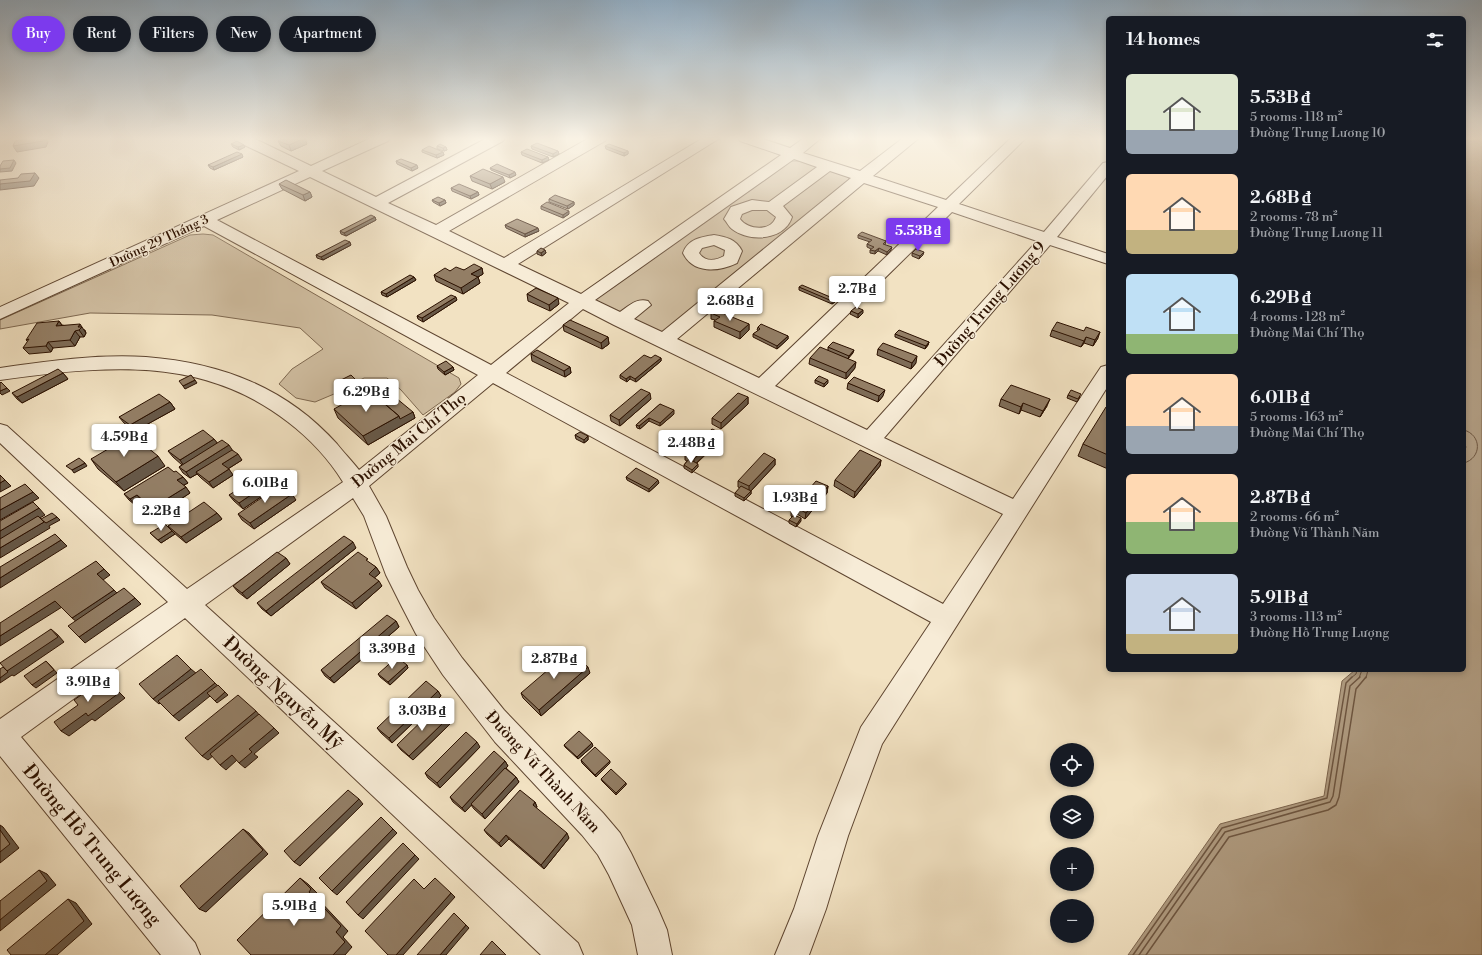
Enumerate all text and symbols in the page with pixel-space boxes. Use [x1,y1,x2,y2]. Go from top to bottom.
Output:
chip: Buy [12,16,65,52]
chip: Rent [73,16,131,52]
chip: Filters [139,16,208,52]
chip: New [216,16,271,52]
chip: Apartment [279,16,376,52]
text: 14 homes [1126,29,1200,51]
icon: filters [1424,29,1446,51]
text: 5.53B ₫ [1250,87,1310,109]
icon: home [1158,90,1206,138]
text: 5 rooms · 118 m² [1250,109,1342,125]
text: Đường Trung Lương 10 [1250,125,1385,141]
text: 2.68B ₫ [1250,187,1311,209]
icon: home [1158,190,1206,238]
text: 2 rooms · 78 m² [1250,209,1338,225]
street label: Đường 29 Tháng 3 [107,211,211,271]
pin: 5.53B ₫ [881,218,955,252]
text: 5.53B ₫ [895,223,941,239]
text: Đường Trung Lương 11 [1250,225,1383,241]
street label: Đường Trung Lương 9 [930,237,1050,371]
pin: 2.7B ₫ [824,276,890,310]
text: 2.7B ₫ [838,281,876,297]
text: 6.29B ₫ [1250,287,1311,309]
pin: 2.68B ₫ [693,288,767,322]
icon: home [1158,290,1206,338]
text: 2.68B ₫ [707,293,753,309]
text: 4 rooms · 128 m² [1250,309,1345,325]
text: Đường Mai Chí Thọ [1250,325,1365,341]
pin: 6.29B ₫ [329,379,403,413]
text: 6.29B ₫ [343,384,389,400]
text: 6.01B ₫ [1250,387,1310,409]
street label: Đường Mai Chí Thọ [348,388,470,492]
icon: home [1158,390,1206,438]
text: 5 rooms · 163 m² [1250,409,1343,425]
pin: 4.59B ₫ [87,424,161,458]
text: Đường Mai Chí Thọ [1250,425,1365,441]
text: 4.59B ₫ [100,429,148,445]
pin: 2.48B ₫ [654,430,728,464]
text: 2.48B ₫ [667,435,715,451]
pin: 6.01B ₫ [228,470,302,504]
text: 6.01B ₫ [242,475,288,491]
pin: 1.93B ₫ [758,485,832,519]
text: 2.87B ₫ [1250,487,1310,509]
text: 1.93B ₫ [773,490,817,506]
icon: home [1158,490,1206,538]
pin: 2.2B ₫ [128,498,194,532]
text: 2.2B ₫ [142,503,180,519]
text: 2 rooms · 66 m² [1250,509,1339,525]
text: Đường Vũ Thành Năm [1250,525,1380,541]
text: 5.91B ₫ [1250,587,1308,609]
icon: home [1158,590,1206,638]
text: 3 rooms · 113 m² [1250,609,1342,625]
text: Đường Hồ Trung Lượng [1250,625,1389,641]
street label: Đường Nguyễn Mỹ [218,631,349,755]
pin: 3.39B ₫ [355,636,429,670]
text: 3.39B ₫ [369,641,415,657]
pin: 2.87B ₫ [517,646,591,680]
text: 2.87B ₫ [531,651,577,667]
pin: 3.91B ₫ [51,669,125,703]
text: 3.91B ₫ [66,674,110,690]
pin: 3.03B ₫ [385,698,459,732]
text: 3.03B ₫ [398,703,446,719]
street label: Đường Vũ Thành Năm [481,707,605,837]
map controls [1050,743,1094,943]
button: locate [1050,743,1094,787]
street label: Đường Hồ Trung Lượng [17,759,167,931]
button: layers [1050,795,1094,839]
button: + [1050,847,1094,891]
pin: 5.91B ₫ [257,893,331,927]
text: 5.91B ₫ [272,898,316,914]
button: − [1050,899,1094,943]

